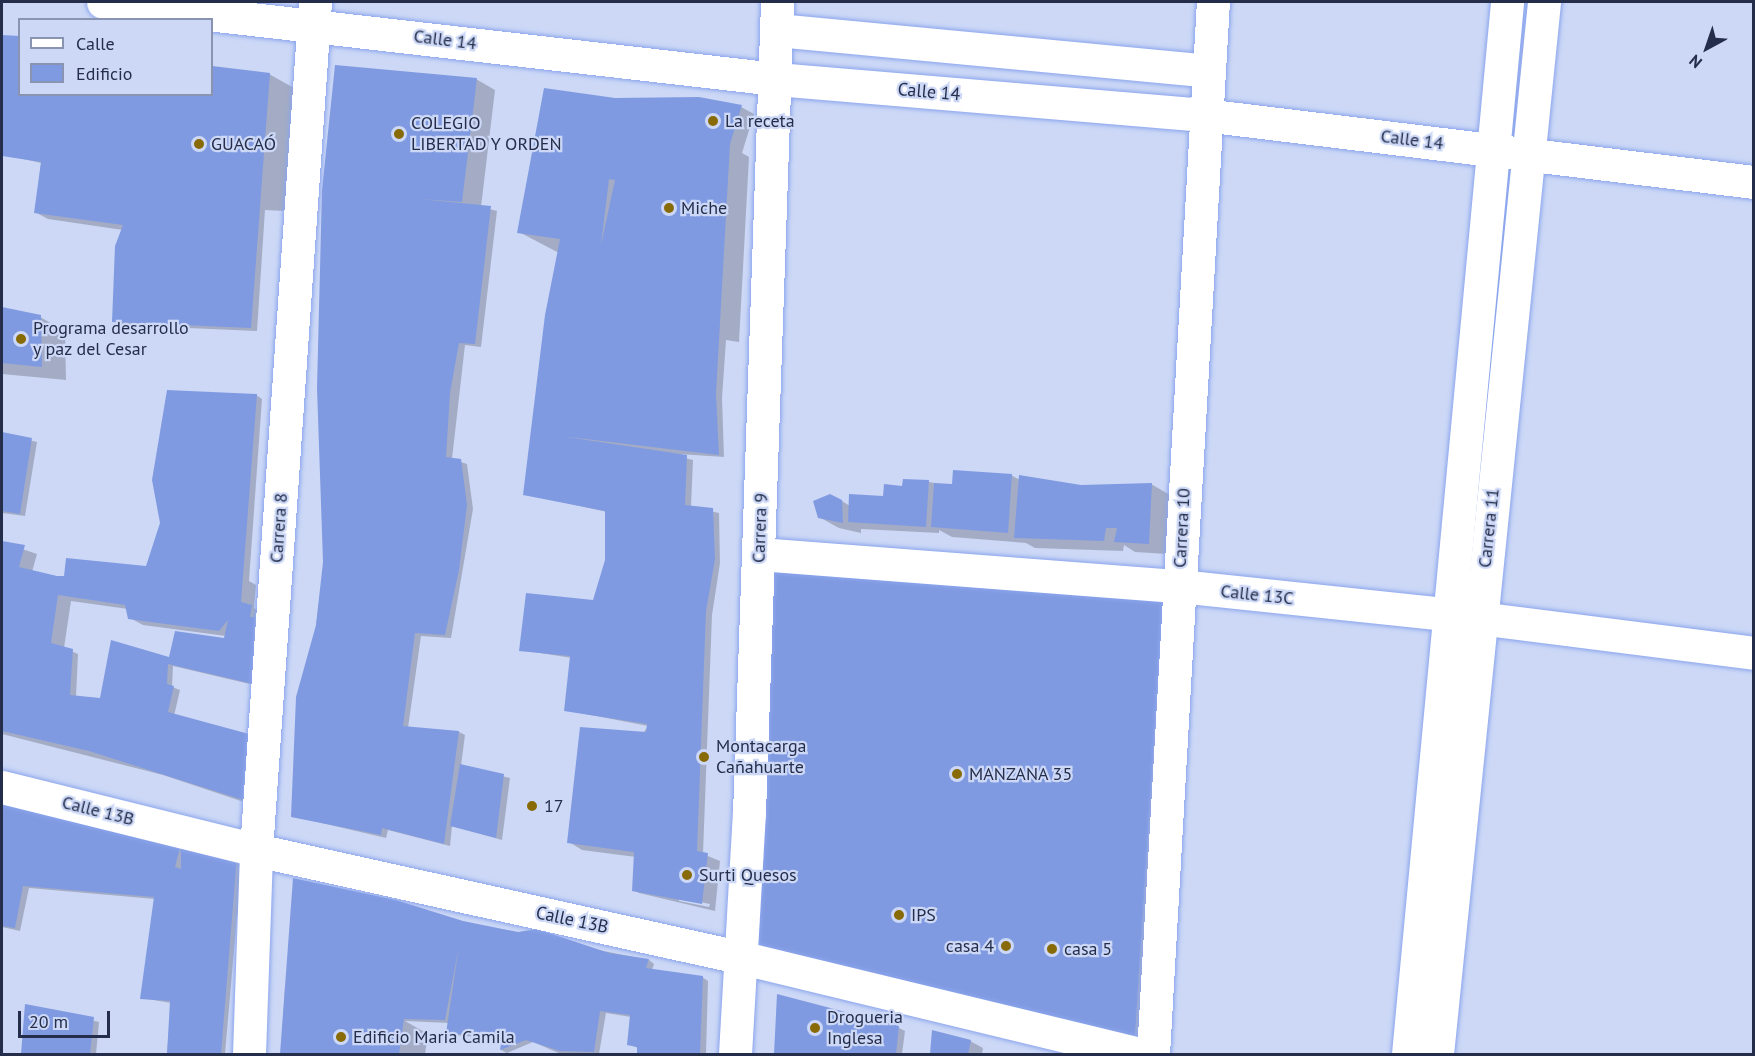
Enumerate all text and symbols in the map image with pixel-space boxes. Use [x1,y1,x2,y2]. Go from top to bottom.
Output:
legend [18,18,213,96]
north arrow [1677,18,1737,78]
street label: Calle 14 [412,25,478,55]
text: Calle [76,32,115,55]
text: N [1685,51,1706,73]
text: Edificio [76,62,132,85]
street label: Calle 14 [897,78,961,106]
place label: La receta [725,110,795,132]
place label: COLEGIO LIBERTAD Y ORDEN [411,113,563,156]
marker: La receta [706,114,720,128]
street label: Calle 14 [1379,125,1445,155]
marker: COLEGIO LIBERTAD Y ORDEN [392,127,406,141]
place label: GUACAÓ [211,133,276,155]
marker: GUACAÓ [192,137,206,151]
place label: Miche [681,197,727,219]
marker: Miche [662,201,676,215]
place label: Programa desarrollo y paz del Cesar [33,318,189,360]
marker: Programa desarrollo y paz del Cesar [14,332,28,346]
street label: Carrera 11 [1474,487,1504,569]
street label: Carrera 10 [1169,488,1195,568]
street label: Carrera 8 [266,492,292,564]
street label: Carrera 9 [748,493,772,563]
street label: Calle 13C [1219,580,1295,610]
place label: Montacarga Cañahuarte [716,736,807,778]
marker: Montacarga Cañahuarte [697,750,711,764]
place label: MANZANA 35 [969,763,1073,785]
marker: MANZANA 35 [950,767,964,781]
street label: Calle 13B [60,792,136,830]
place label: 17 [544,795,564,817]
marker: 17 [525,799,539,813]
place label: Surti Quesos [699,864,797,886]
marker: Surti Quesos [680,868,694,882]
street label: Calle 13B [534,902,610,938]
place label: IPS [911,904,936,926]
marker: IPS [892,908,906,922]
place label: casa 4 [946,935,994,957]
place label: casa 5 [1064,938,1112,960]
marker: casa 4 [999,939,1013,953]
marker: casa 5 [1045,942,1059,956]
scale bar [21,999,112,1037]
place label: Drogueria Inglesa [827,1007,903,1050]
text: 20 m [29,1010,68,1033]
marker: Drogueria Inglesa [808,1021,822,1035]
place label: Edificio Maria Camila [353,1026,515,1048]
marker: Edificio Maria Camila [334,1030,348,1044]

